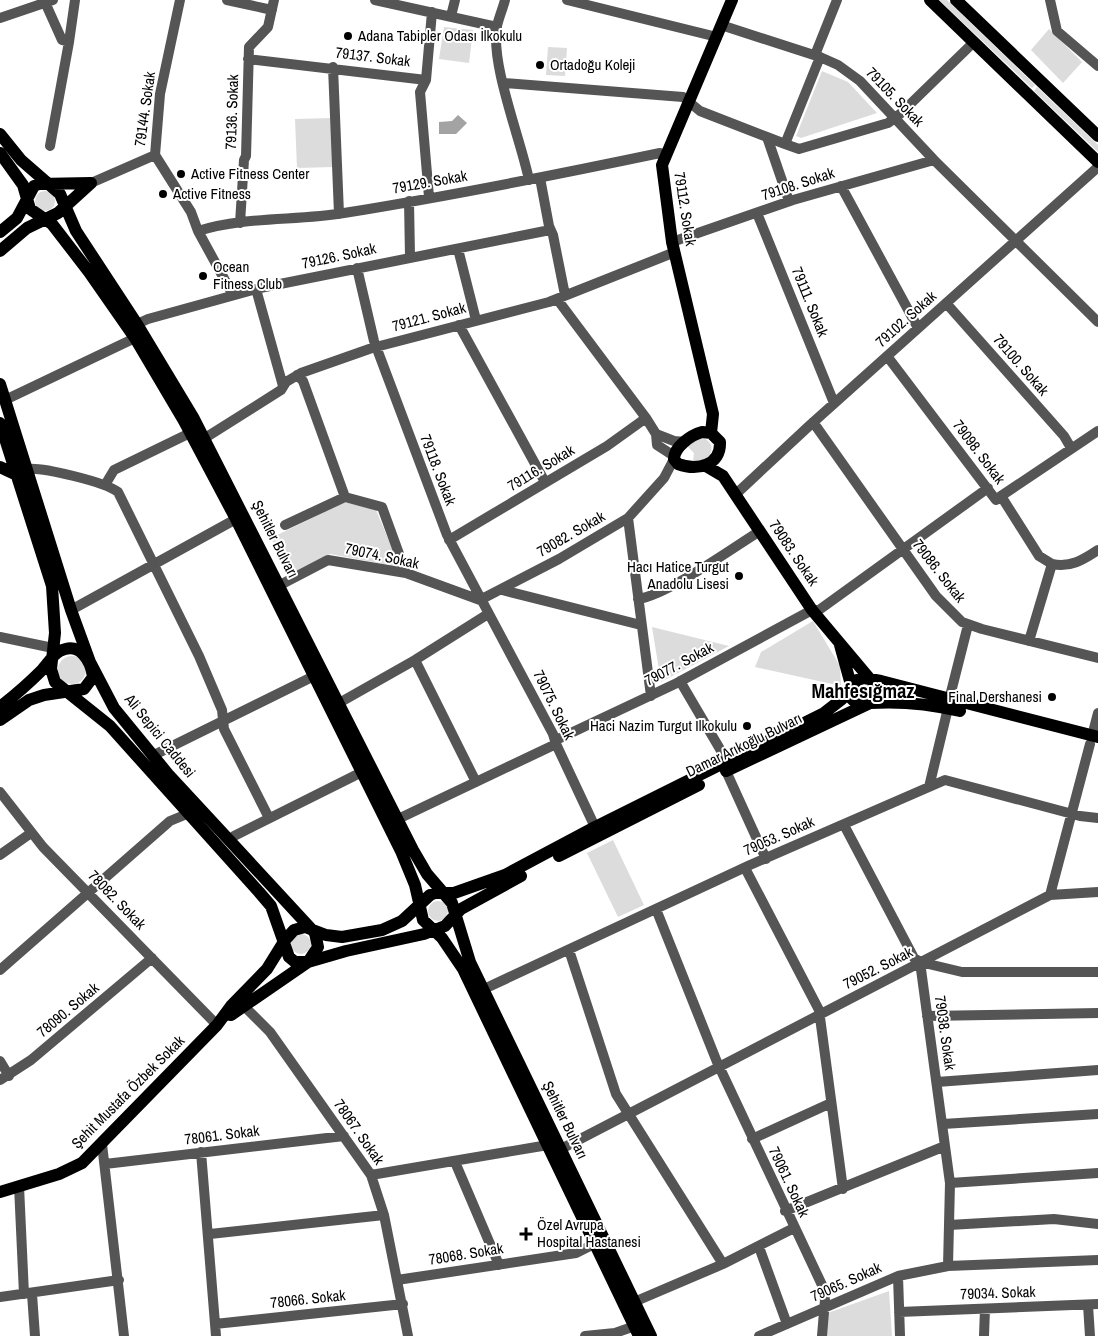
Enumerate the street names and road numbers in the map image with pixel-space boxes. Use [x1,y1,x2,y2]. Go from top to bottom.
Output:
street label: 79137. Sokak [334,41,413,72]
street label: 79105. Sokak [862,62,930,132]
street label: 79144. Sokak [129,69,160,148]
street label: 79136. Sokak [220,73,243,150]
street label: 79108. Sokak [759,162,838,205]
street label: 79129. Sokak [391,164,470,198]
street label: 79112. Sokak [669,171,702,248]
street label: 79126. Sokak [300,237,379,274]
street label: 79111. Sokak [787,264,834,341]
street label: 79102. Sokak [871,285,941,352]
street label: 79121. Sokak [390,296,469,336]
street label: 79100. Sokak [989,329,1055,401]
street label: 79098. Sokak [948,415,1011,489]
street label: 79118. Sokak [415,431,462,509]
street label: 79116. Sokak [503,439,579,496]
street label: Şehitler Bulvarı [247,497,304,581]
street label: 79082. Sokak [533,505,609,561]
street label: 79083. Sokak [765,516,825,590]
street label: 79086. Sokak [908,535,971,607]
street label: 79074. Sokak [343,537,422,574]
street label: 79077. Sokak [641,636,718,690]
street label: 79075. Sokak [529,666,581,744]
street label: Ali Sepici Caddesi [120,689,201,782]
street label: Damar Arıkoğlu Bulvarı [682,707,805,782]
street label: 79053. Sokak [740,810,818,860]
street label: 78082. Sokak [84,865,152,935]
street label: 79052. Sokak [839,941,917,994]
street label: 78090. Sokak [32,977,104,1042]
street label: 79038. Sokak [930,994,961,1072]
street label: Şehit Mustafa Özbek Sokak [66,1030,190,1153]
street label: Şehitler Bulvarı [538,1077,593,1162]
street label: 78067. Sokak [329,1095,390,1169]
street label: 78061. Sokak [183,1119,261,1150]
street label: 79061. Sokak [764,1143,815,1221]
street label: 78068. Sokak [427,1237,506,1270]
street label: 79065. Sokak [807,1256,885,1306]
street label: 79034. Sokak [960,1281,1037,1304]
street label: 78066. Sokak [269,1284,347,1313]

